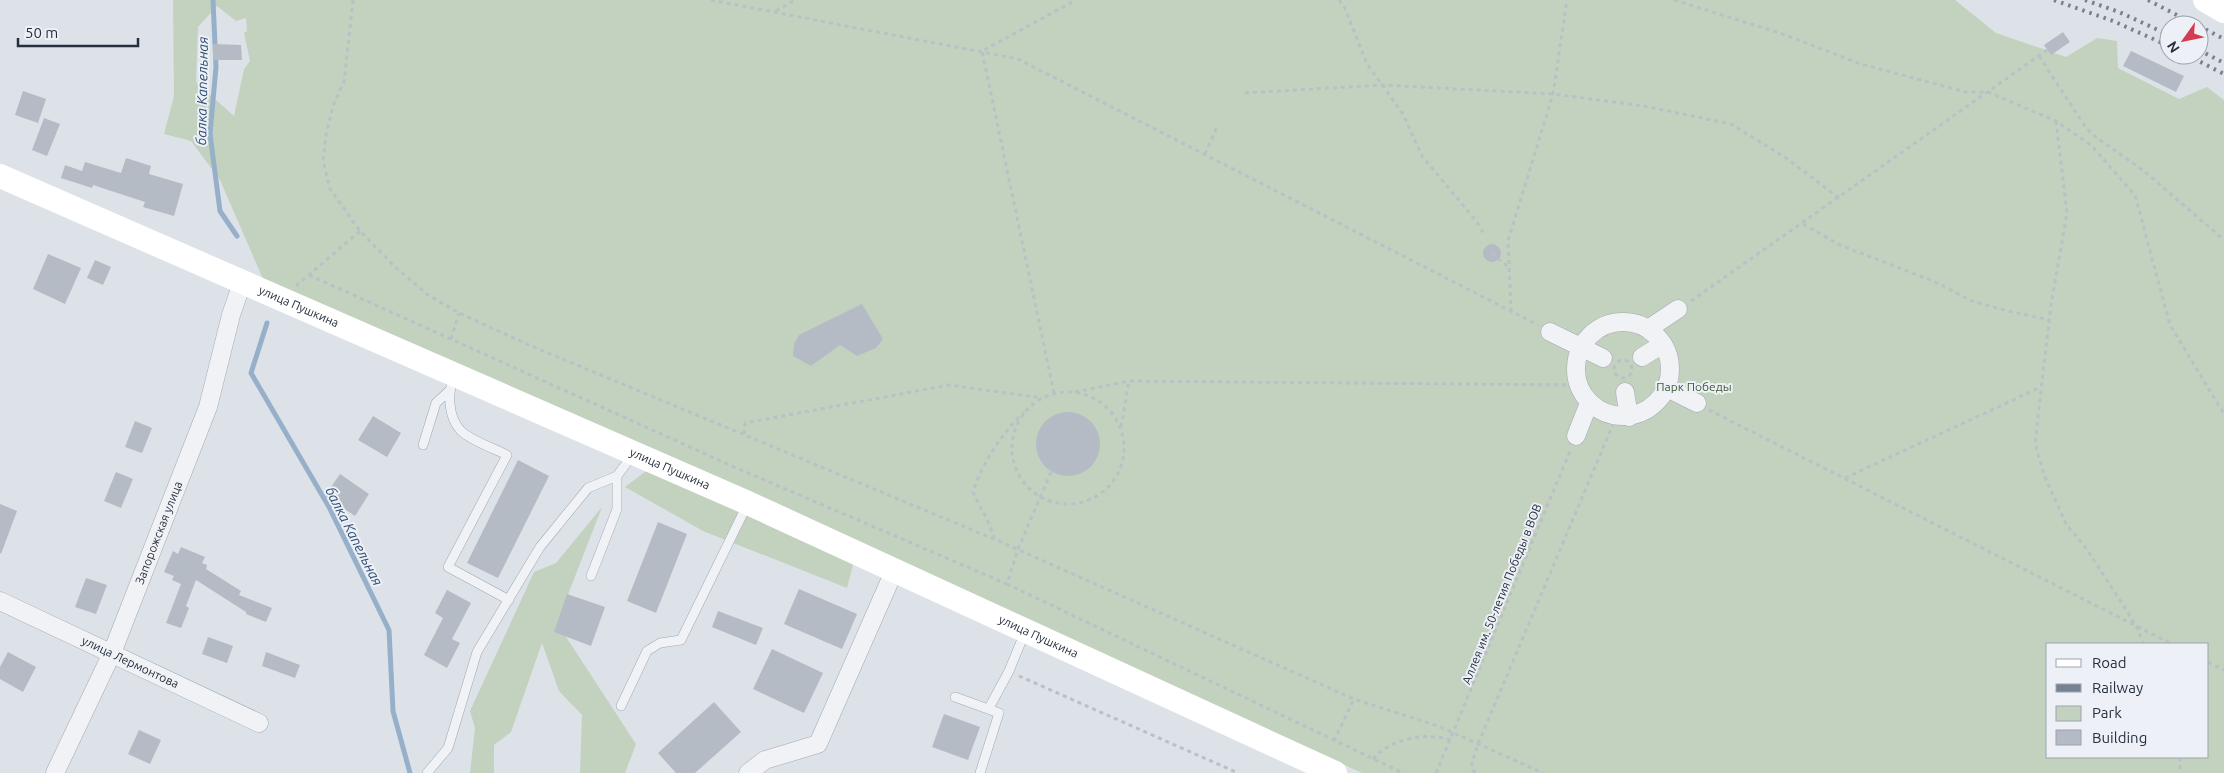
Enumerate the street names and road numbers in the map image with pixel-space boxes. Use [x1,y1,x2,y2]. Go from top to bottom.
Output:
street label: улица Пушкина [257,283,341,329]
street label: улица Пушкина [628,445,712,492]
street label: Запорожская улица [133,479,184,586]
street label: Аллея им. 50-летия Победы в ВОВ [1459,502,1544,686]
street label: улица Пушкина [997,612,1080,660]
street label: улица Лермонтова [80,634,181,690]

